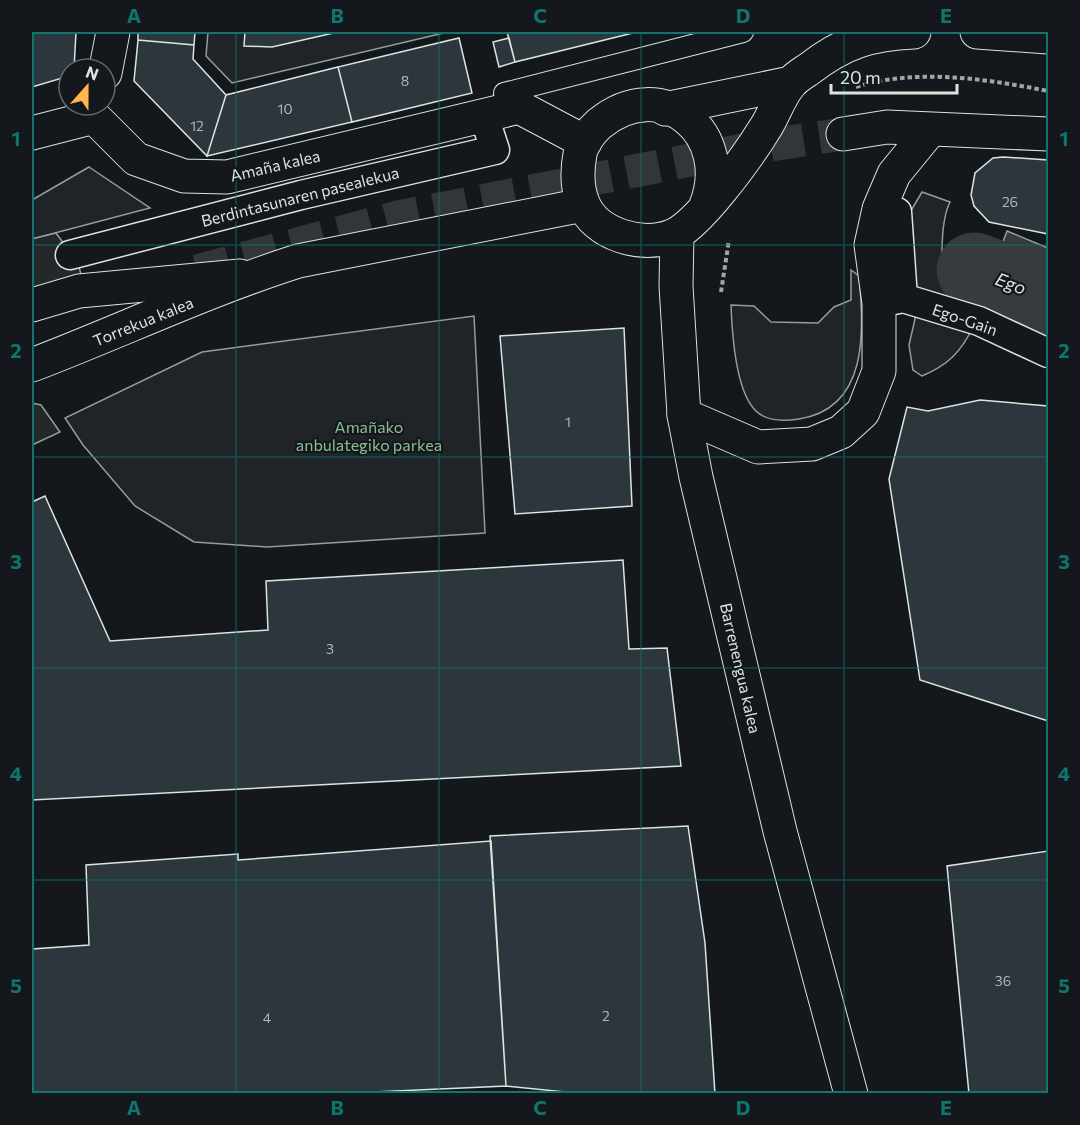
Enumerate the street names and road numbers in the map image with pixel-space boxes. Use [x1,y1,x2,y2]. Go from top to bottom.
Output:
street label: Amaña kalea [228,145,322,185]
street label: Berdintasunaren pasealekua [199,162,401,230]
street label: Torrekua kalea [90,292,196,350]
street label: Ego-Gain [930,299,1000,339]
street label: Barrenengua kalea [717,601,765,735]

